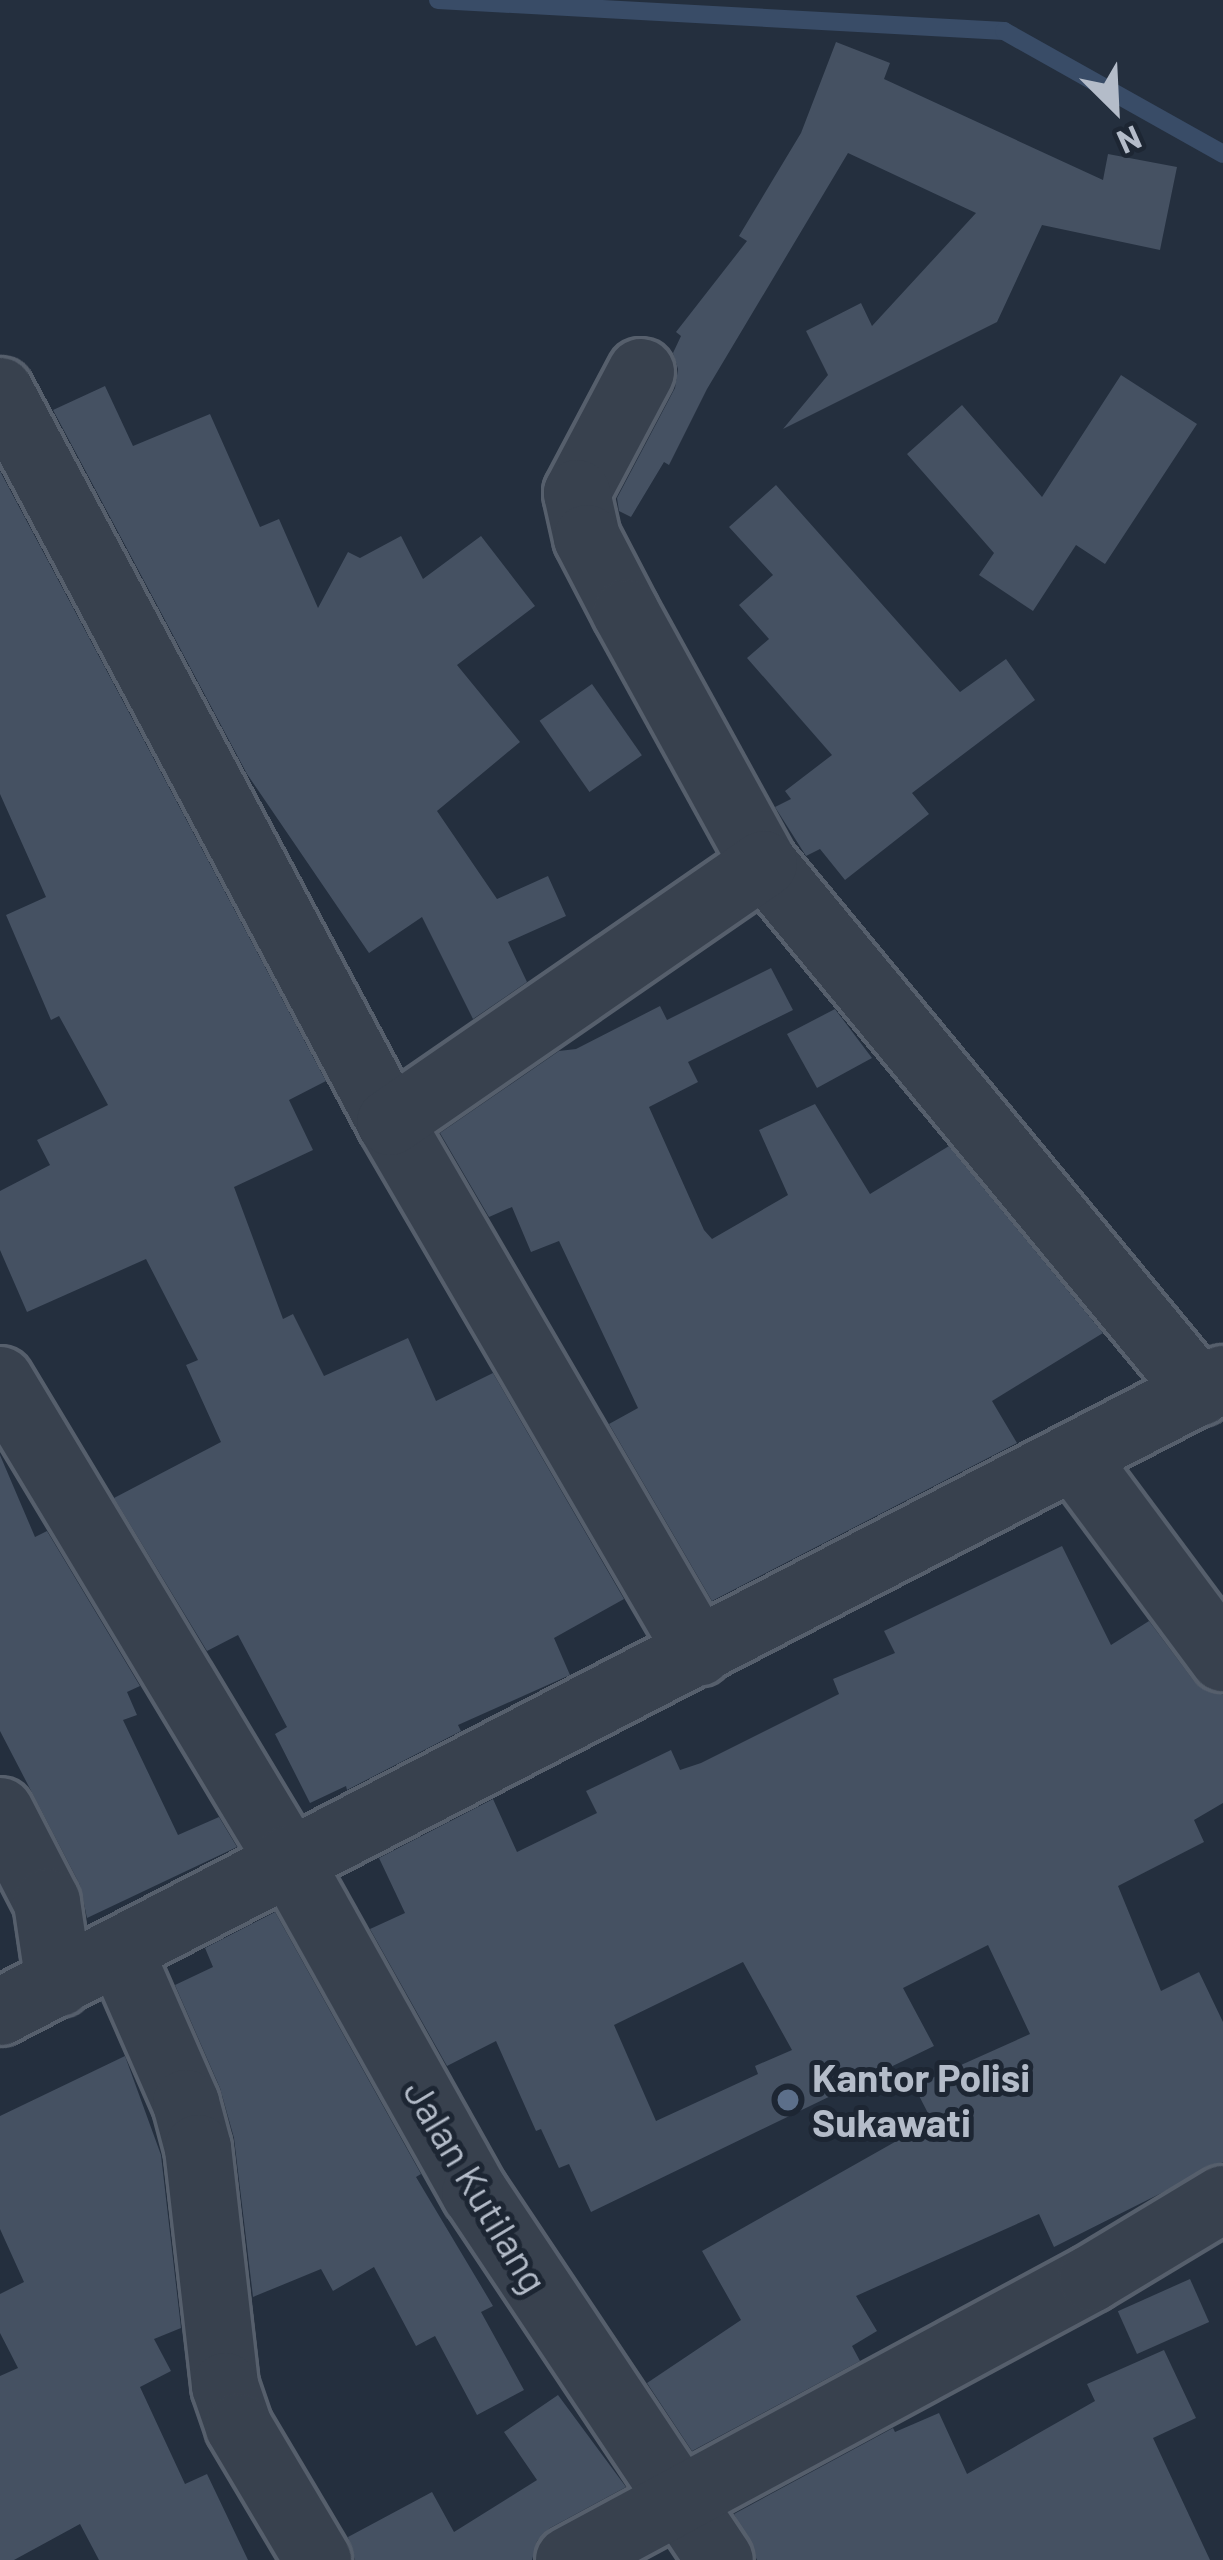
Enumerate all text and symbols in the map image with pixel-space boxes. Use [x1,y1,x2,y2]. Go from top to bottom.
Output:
north arrow [1055,48,1175,168]
text: N [1111,118,1148,164]
place label: Kantor Polisi Sukawati [812,2055,1030,2146]
street label: Jalan Kutilang [394,2071,558,2301]
marker: Kantor Polisi Sukawati [775,2087,801,2113]

